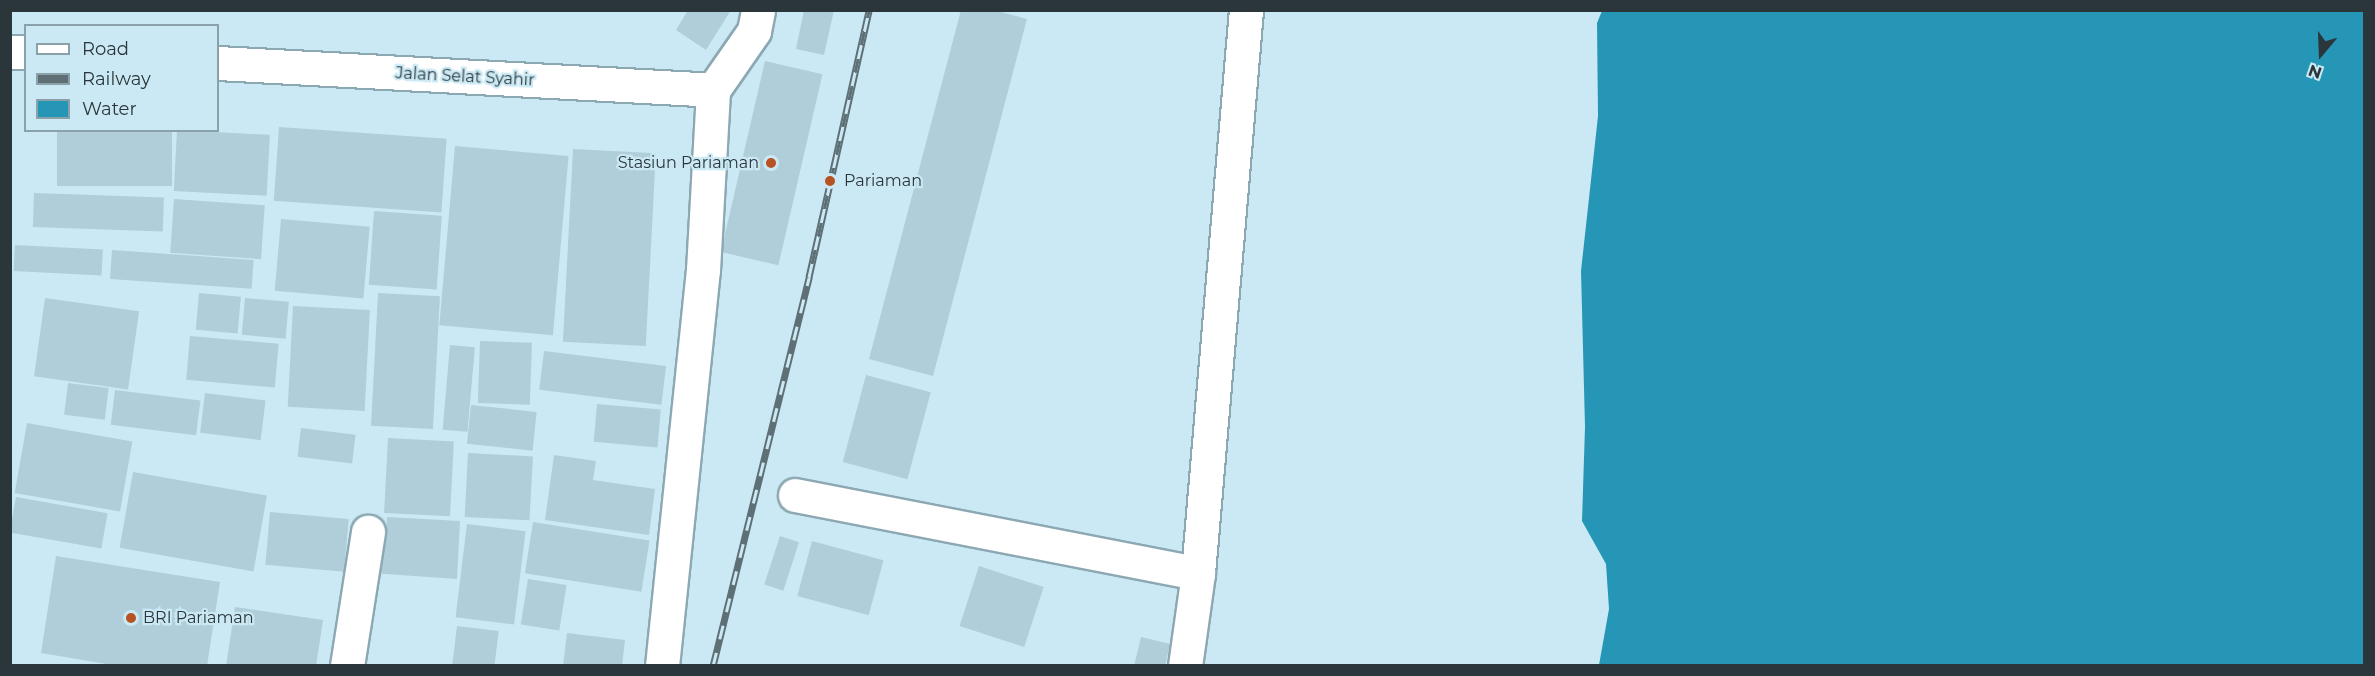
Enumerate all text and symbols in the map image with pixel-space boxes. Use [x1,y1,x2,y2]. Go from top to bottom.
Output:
legend [24,24,219,132]
north arrow [2291,24,2351,84]
text: Road [82,38,129,60]
text: N [2306,60,2324,83]
street label: Jalan Selat Syahir [395,64,535,90]
text: Railway [82,68,151,90]
text: Water [82,98,137,120]
place label: Stasiun Pariaman [618,153,759,173]
marker: Stasiun Pariaman [764,156,778,170]
place label: Pariaman [844,171,922,191]
marker: Pariaman [821,172,839,190]
place label: BRI Pariaman [143,608,254,628]
marker: BRI Pariaman [124,611,138,625]

